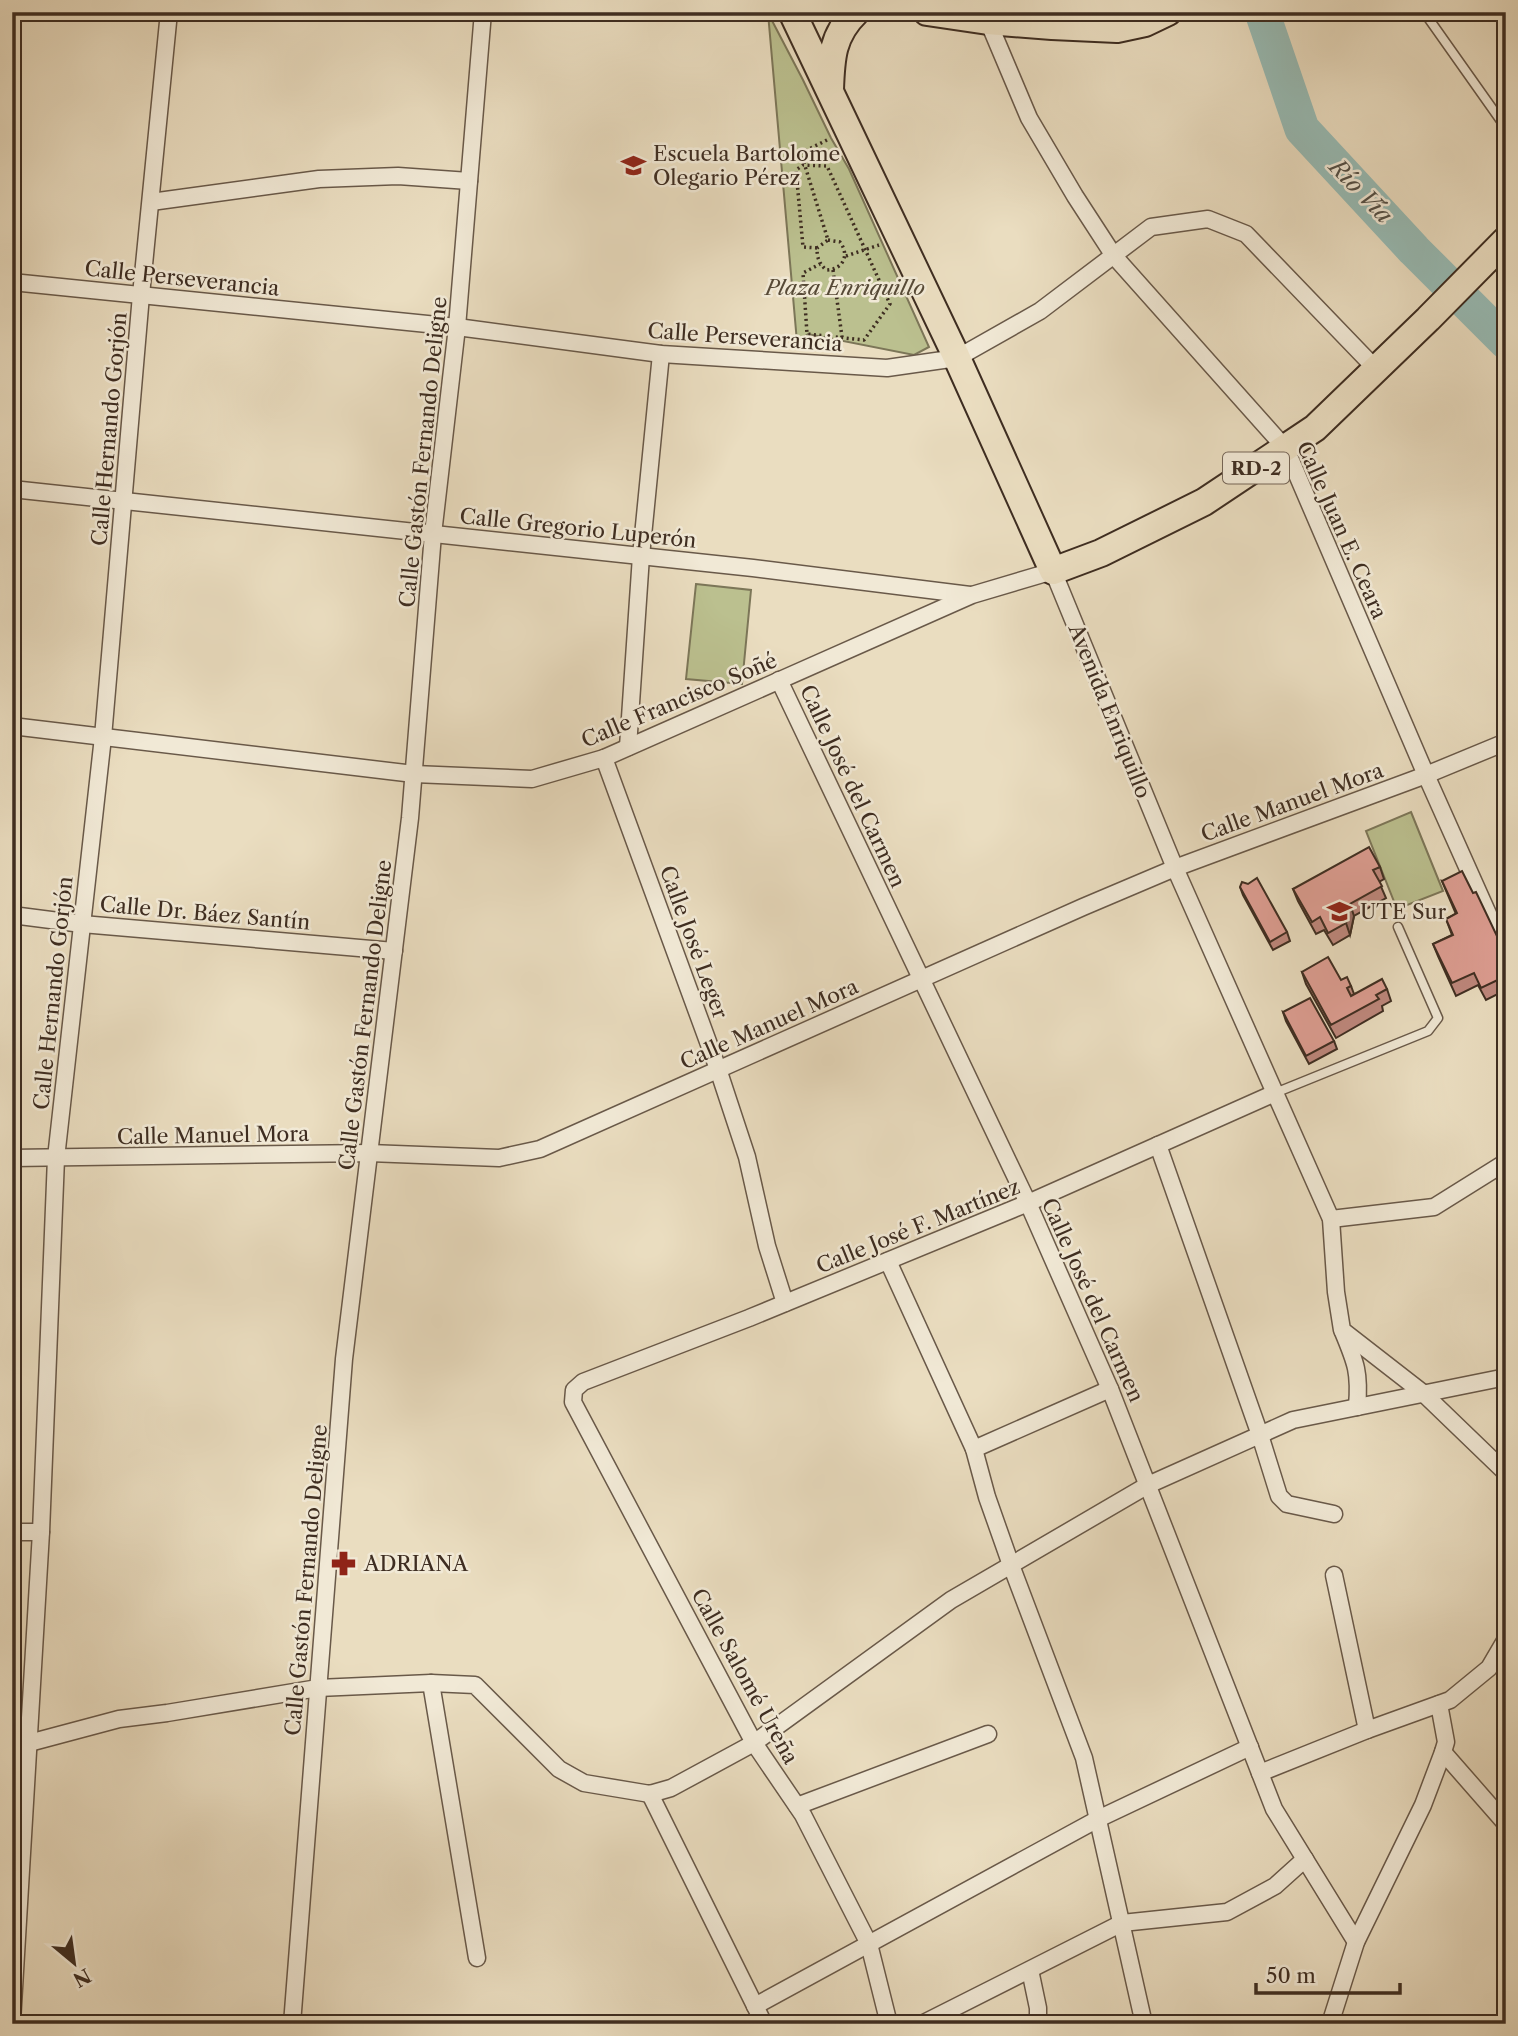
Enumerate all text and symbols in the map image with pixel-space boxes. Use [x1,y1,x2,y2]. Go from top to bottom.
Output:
place label: Escuela Bartolome Olegario Pérez [653,141,840,190]
school or university icon: Escuela Bartolome Olegario Pérez [619,151,647,179]
water label: Río Vía [1322,152,1399,229]
street label: Calle Perseverancia [83,255,281,301]
park label: Plaza Enriquillo [763,275,925,300]
street label: Calle Gastón Fernando Deligne [394,295,452,609]
street label: Calle Hernando Gorjón [86,311,132,547]
street label: Calle Perseverancia [647,318,844,356]
street label: Calle Juan E. Ceara [1292,437,1393,623]
road number: RD-2 [1223,453,1289,484]
street label: Calle Gregorio Luperón [458,503,698,553]
street label: Avenida Enriquillo [1063,619,1156,802]
street label: Calle Francisco Soñé [578,647,780,753]
street label: Calle José del Carmen [795,681,911,891]
street label: Calle Manuel Mora [1197,757,1387,847]
street label: Calle Gastón Fernando Deligne [334,858,396,1172]
street label: Calle José Leger [655,862,733,1022]
street label: Calle Hernando Gorjón [28,875,78,1111]
street label: Calle Dr. Báez Santín [99,891,311,935]
school or university icon: UTE Sur [1326,897,1354,925]
place label: UTE Sur [1360,899,1447,924]
street label: Calle Manuel Mora [676,973,863,1075]
street label: Calle Manuel Mora [117,1121,310,1149]
street label: Calle José F. Martínez [813,1174,1023,1278]
street label: Calle José del Carmen [1037,1194,1149,1406]
street label: Calle Gastón Fernando Deligne [280,1423,332,1737]
pharmacy icon: ADRIANA [330,1549,358,1577]
place label: ADRIANA [363,1551,468,1576]
street label: Calle Salomé Ureña [686,1584,804,1769]
north arrow [38,1927,108,1997]
scale bar [1256,1952,1399,1996]
text: N [69,1963,95,1991]
text: 50 m [1266,1963,1316,1988]

